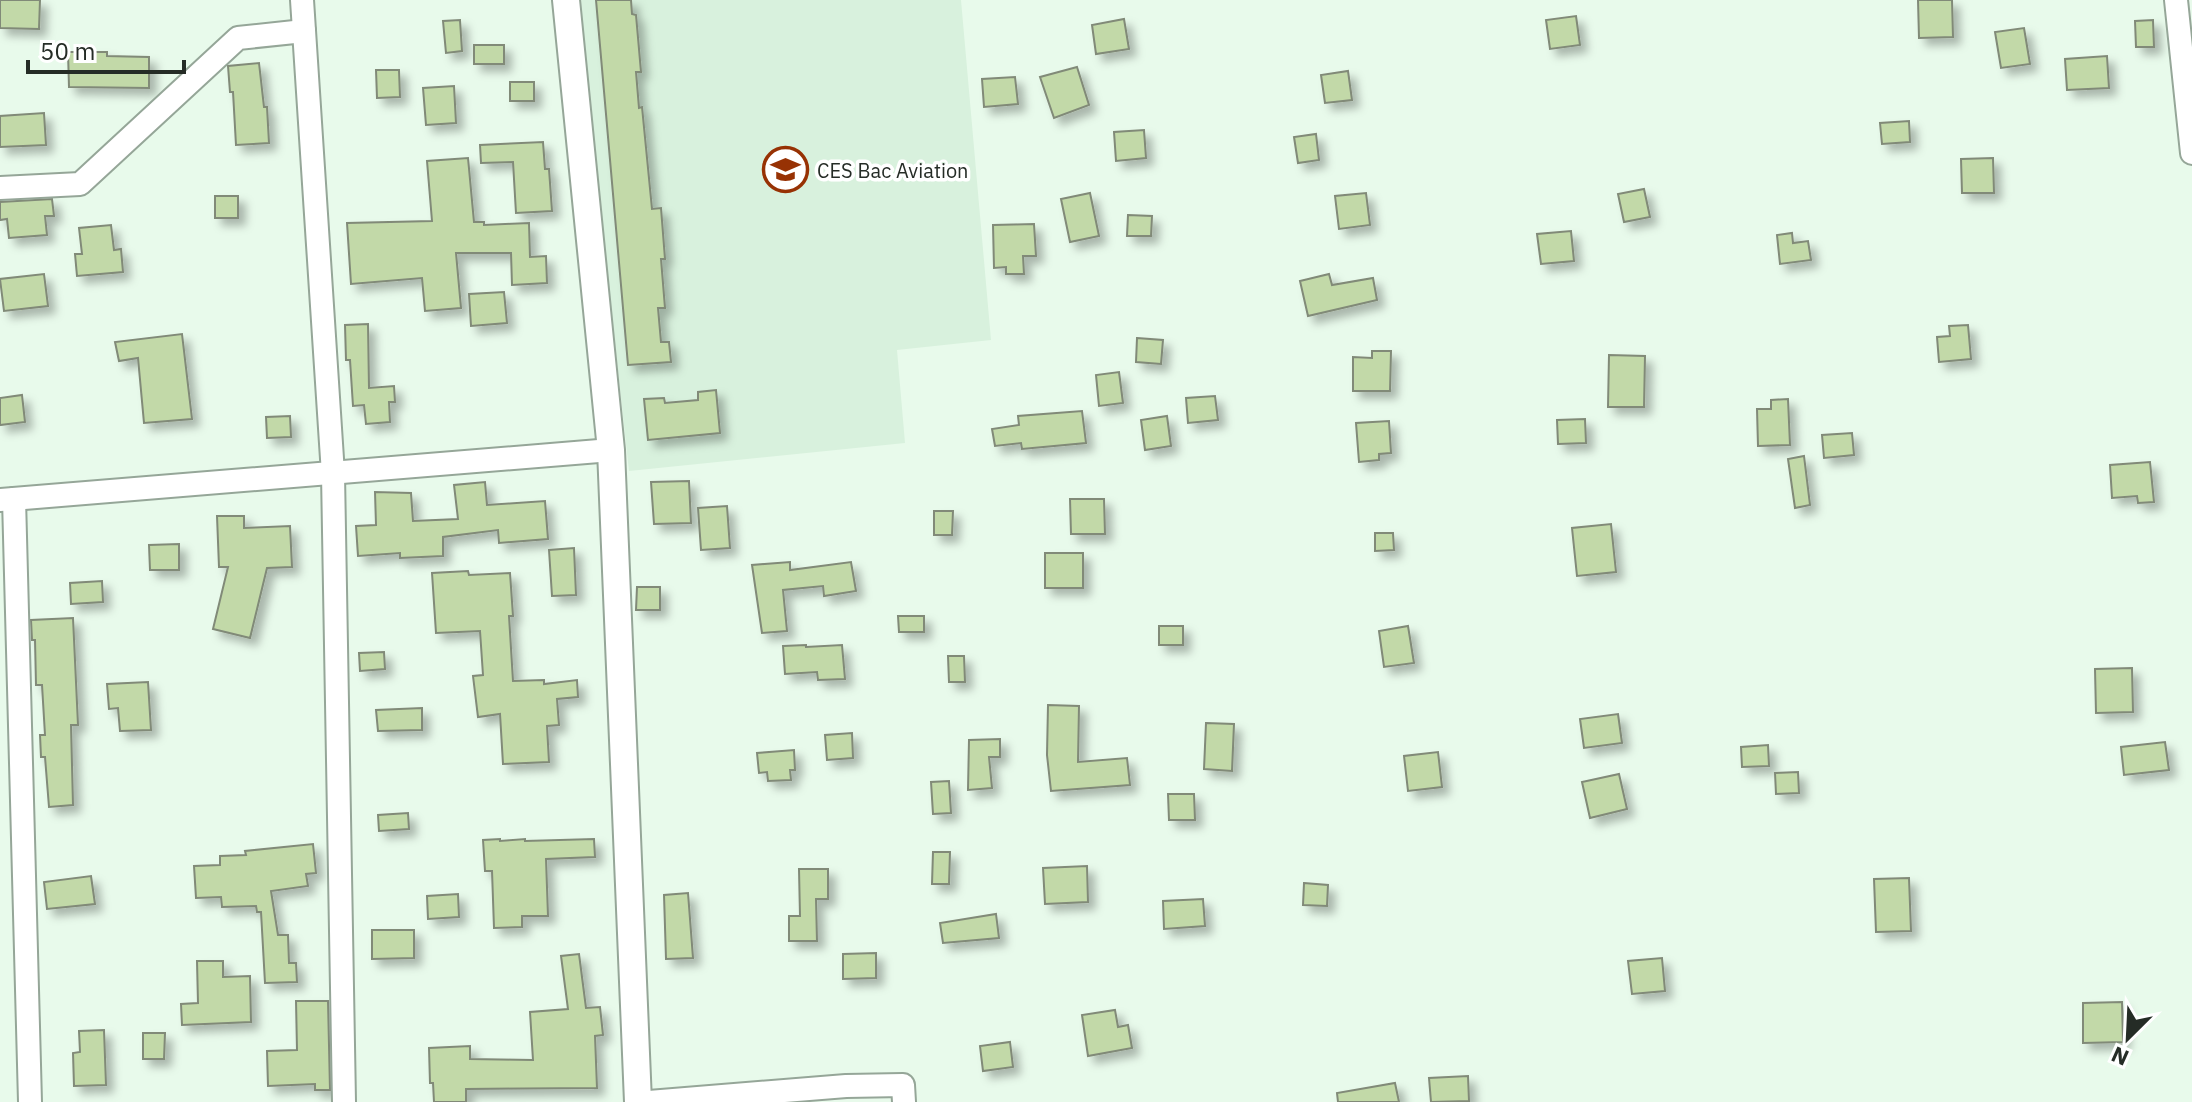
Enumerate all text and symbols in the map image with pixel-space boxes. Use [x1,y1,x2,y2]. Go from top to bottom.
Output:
scale bar [28,24,184,74]
text: 50 m [40,35,95,67]
school or university icon: CES Bac Aviation [762,146,810,194]
place label: CES Bac Aviation [817,157,968,184]
north arrow [2088,998,2168,1078]
text: N [2106,1040,2133,1073]

